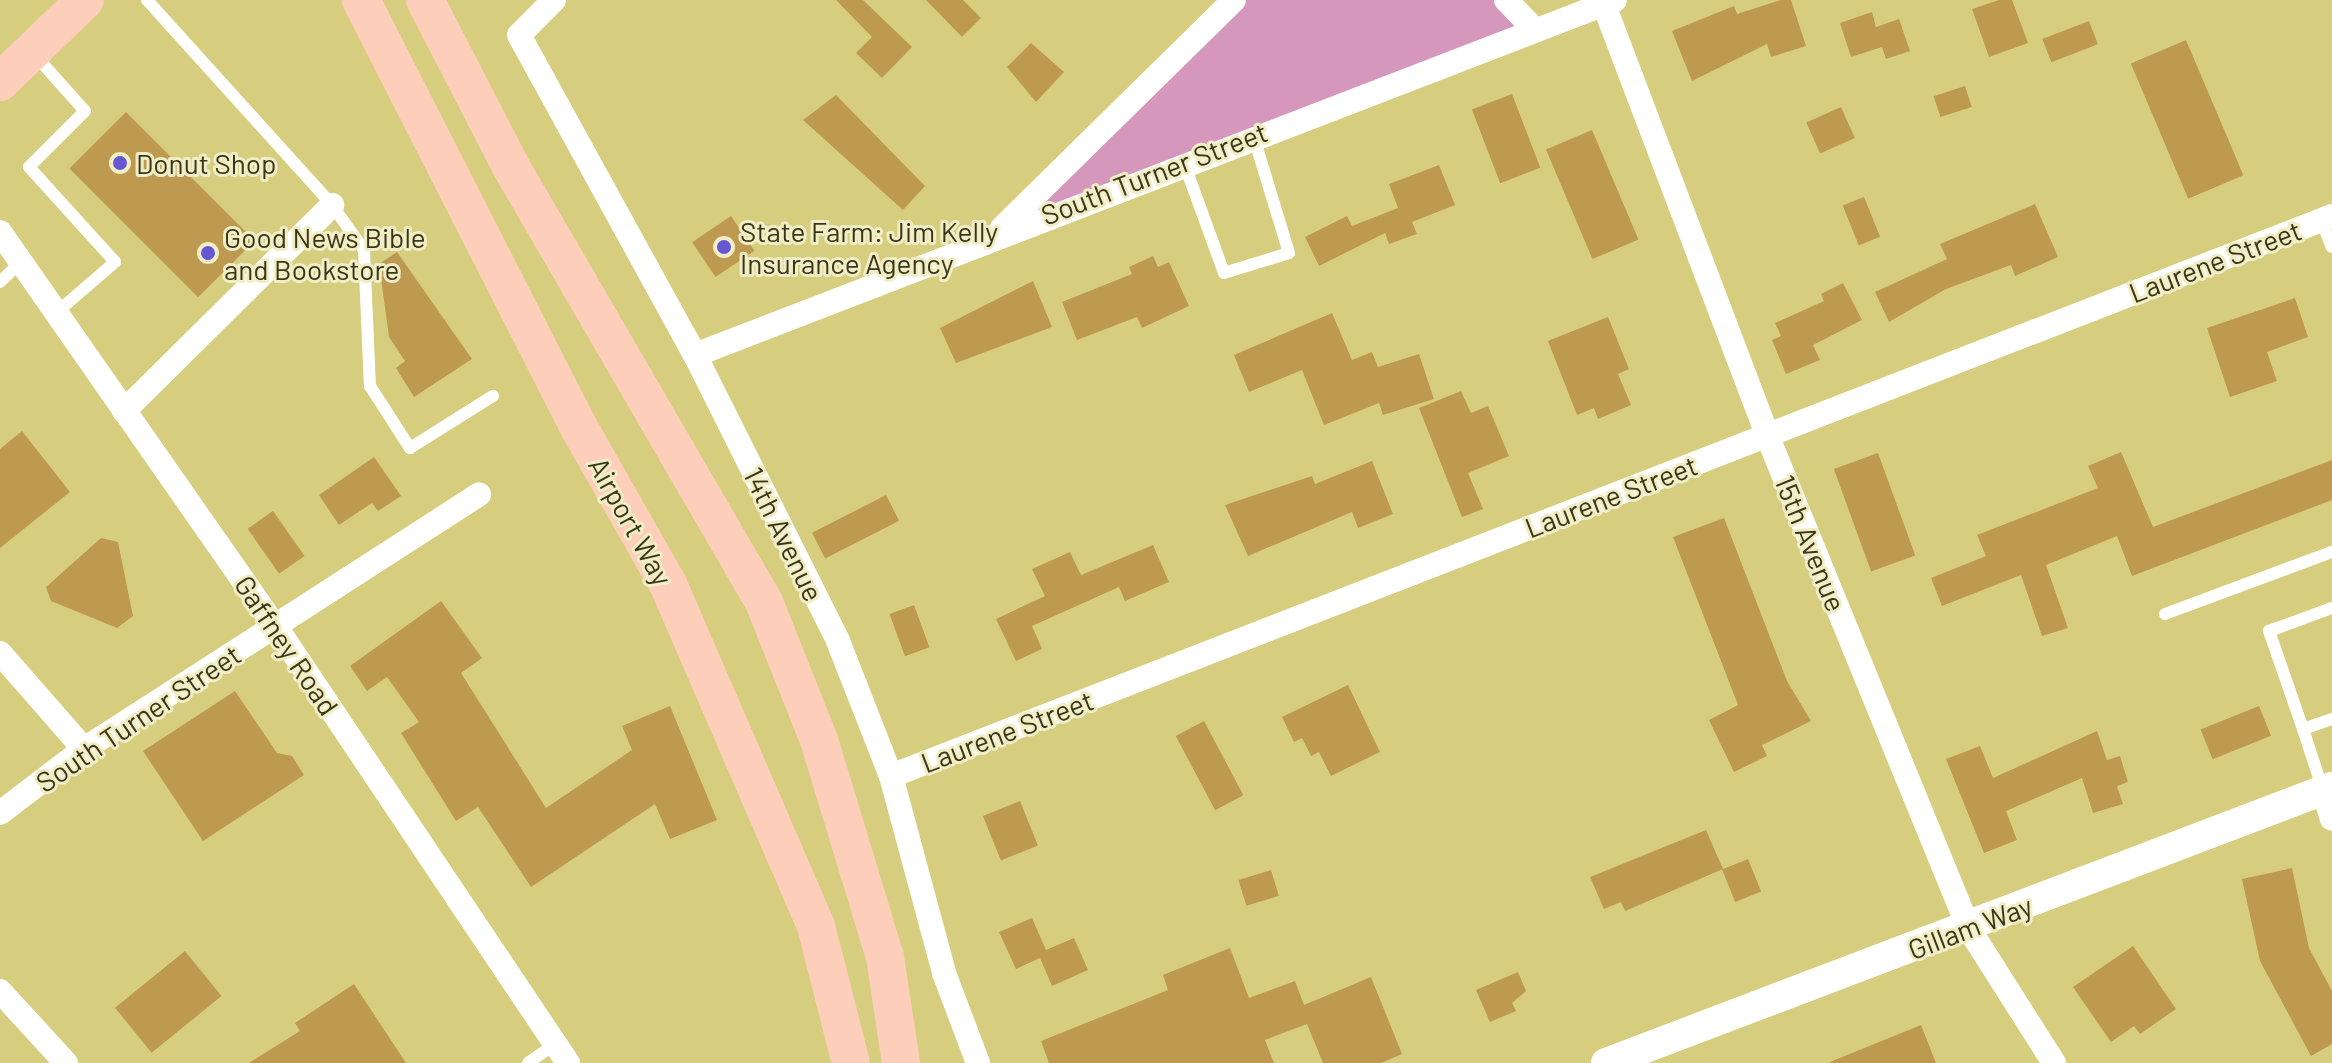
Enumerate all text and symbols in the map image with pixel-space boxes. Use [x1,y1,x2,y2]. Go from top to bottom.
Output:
street label: South Turner Street [1036,114,1272,232]
place label: Donut Shop [136,146,276,180]
marker: Donut Shop [111,154,129,172]
street label: Laurene Street [2124,213,2306,309]
place label: State Farm: Jim Kelly Insurance Agency [740,214,998,280]
place label: Good News Bible and Bookstore [224,220,426,286]
marker: State Farm: Jim Kelly Insurance Agency [715,238,733,256]
marker: Good News Bible and Bookstore [199,244,217,262]
street label: Laurene Street [1520,448,1702,544]
street label: Airport Way [582,451,680,591]
street label: 14th Avenue [737,461,831,607]
street label: 15th Avenue [1768,470,1854,616]
street label: Gaffney Road [228,569,346,721]
street label: South Turner Street [29,637,247,799]
street label: Laurene Street [916,683,1098,779]
street label: Gillam Way [1903,888,2037,966]

